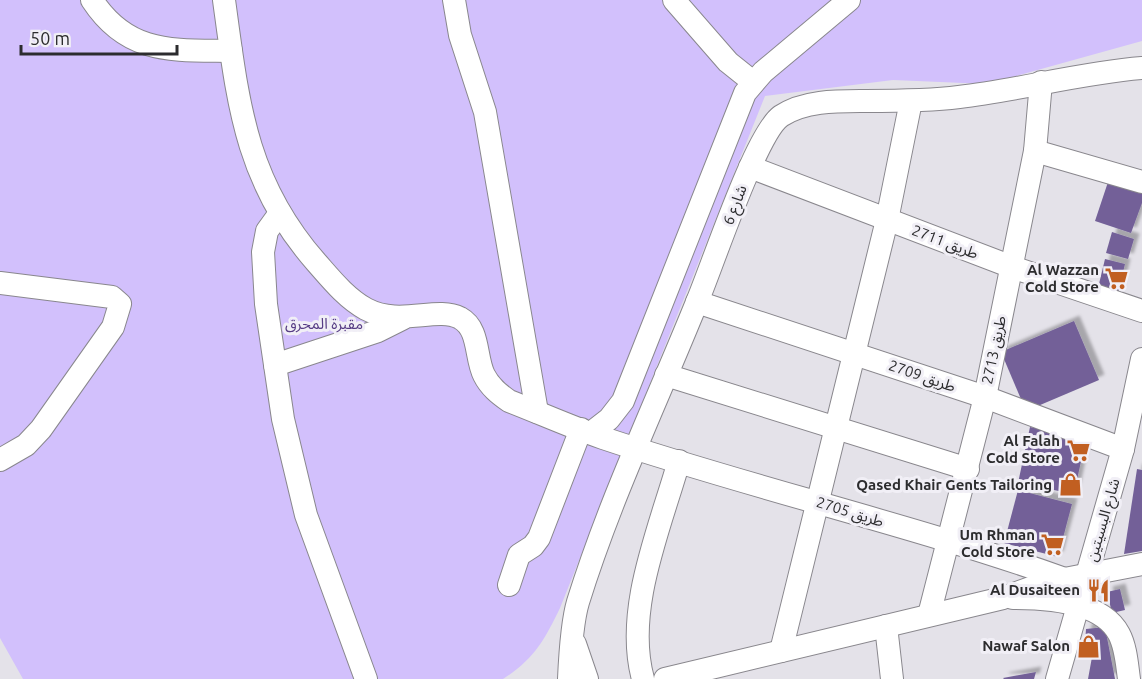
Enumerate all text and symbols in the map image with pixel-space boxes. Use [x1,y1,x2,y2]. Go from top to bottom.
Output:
scale bar [21,18,177,56]
text: 50 m [30,28,70,48]
street label: شارع 6 [719,182,754,229]
street label: طريق 2711 [909,221,981,264]
place label: Al Wazzan Cold Store [1025,261,1099,295]
supermarket icon: Al Wazzan Cold Store [1104,266,1130,292]
street label: طريق 2713 [978,314,1011,386]
park label: مقبرة المحرق [285,315,363,333]
street label: طريق 2709 [886,356,958,397]
place label: Al Falah Cold Store [986,432,1060,466]
supermarket icon: Al Falah Cold Store [1065,437,1091,463]
shop icon: Qased Khair Gents Tailoring [1057,472,1083,498]
place label: Qased Khair Gents Tailoring [856,476,1052,493]
street label: شارع البسيتين [1083,476,1126,565]
street label: طريق 2705 [814,493,886,532]
place label: Um Rhman Cold Store [960,526,1035,560]
supermarket icon: Um Rhman Cold Store [1040,531,1066,557]
restaurant icon: Al Dusaiteen [1085,577,1111,603]
place label: Al Dusaiteen [990,581,1080,598]
shop icon: Nawaf Salon [1075,633,1101,659]
place label: Nawaf Salon [982,637,1070,654]

